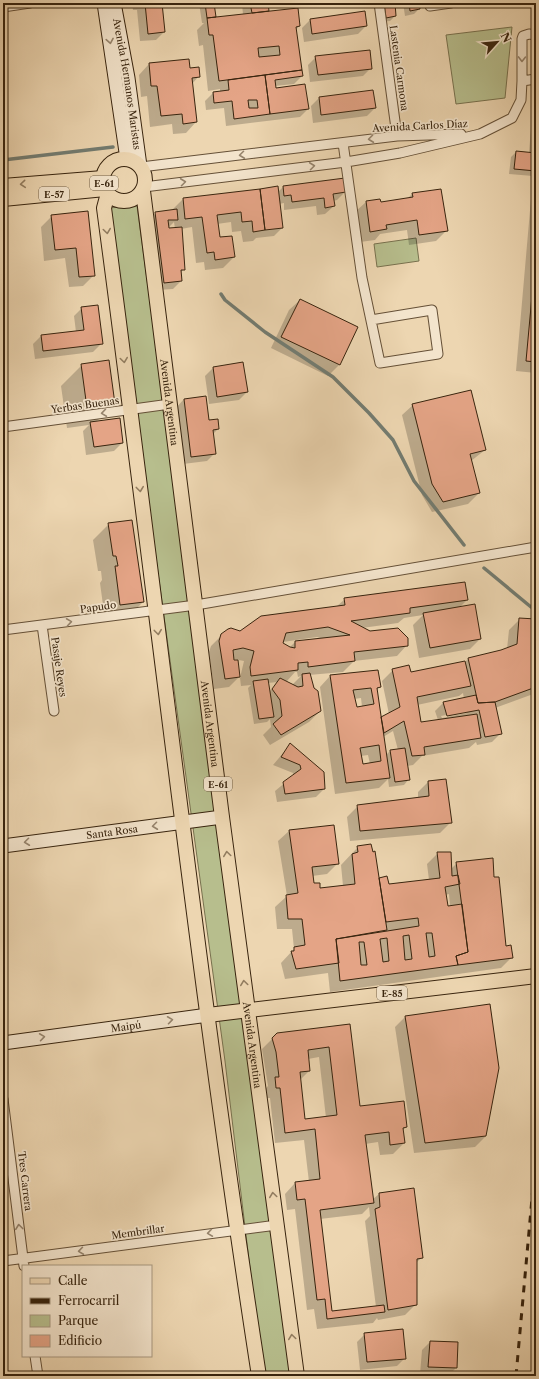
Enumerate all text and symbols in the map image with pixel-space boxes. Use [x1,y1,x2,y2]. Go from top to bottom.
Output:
street label: Avenida Hermanos Maristas [110,16,144,150]
north arrow [477,22,517,62]
street label: Lastenia Carmona [387,24,412,112]
text: N [498,30,515,45]
one-way arrow [105,38,114,45]
one-way arrow [518,56,526,62]
street label: Avenida Carlos Díaz [371,117,468,135]
one-way arrow [368,135,375,144]
one-way arrow [239,150,245,159]
one-way arrow [309,162,315,171]
road number: E-61 [90,176,118,190]
one-way arrow [180,178,186,187]
one-way arrow [20,180,26,189]
road number: E-57 [39,187,69,201]
one-way arrow [102,228,111,234]
one-way arrow [119,357,128,363]
street label: Avenida Argentina [158,357,182,447]
street label: Yerbas Buenas [49,394,120,416]
one-way arrow [101,408,107,417]
one-way arrow [136,486,145,492]
street label: Papudo [79,598,117,616]
one-way arrow [66,618,72,627]
one-way arrow [153,629,162,635]
street label: Pasaje Reyes [48,636,70,698]
street label: Avenida Argentina [198,679,222,769]
road number: E-61 [204,777,232,791]
one-way arrow [152,821,159,830]
street label: Santa Rosa [85,822,139,841]
one-way arrow [24,838,30,847]
one-way arrow [223,851,232,857]
one-way arrow [240,979,249,986]
road number: E-85 [377,986,407,1000]
street label: Avenida Argentina [240,1000,265,1090]
one-way arrow [167,1016,174,1025]
street label: Maipú [110,1018,142,1035]
one-way arrow [39,1033,45,1042]
street label: Tres Carrera [15,1150,35,1212]
one-way arrow [269,1192,278,1198]
street label: Membrillar [111,1222,166,1242]
one-way arrow [15,1224,24,1230]
one-way arrow [207,1229,213,1238]
one-way arrow [78,1246,84,1255]
legend [22,1265,152,1357]
text: Calle [58,1273,88,1288]
text: Ferrocarril [58,1293,120,1308]
text: Parque [58,1313,99,1328]
text: Edificio [58,1333,102,1348]
one-way arrow [288,1334,297,1340]

